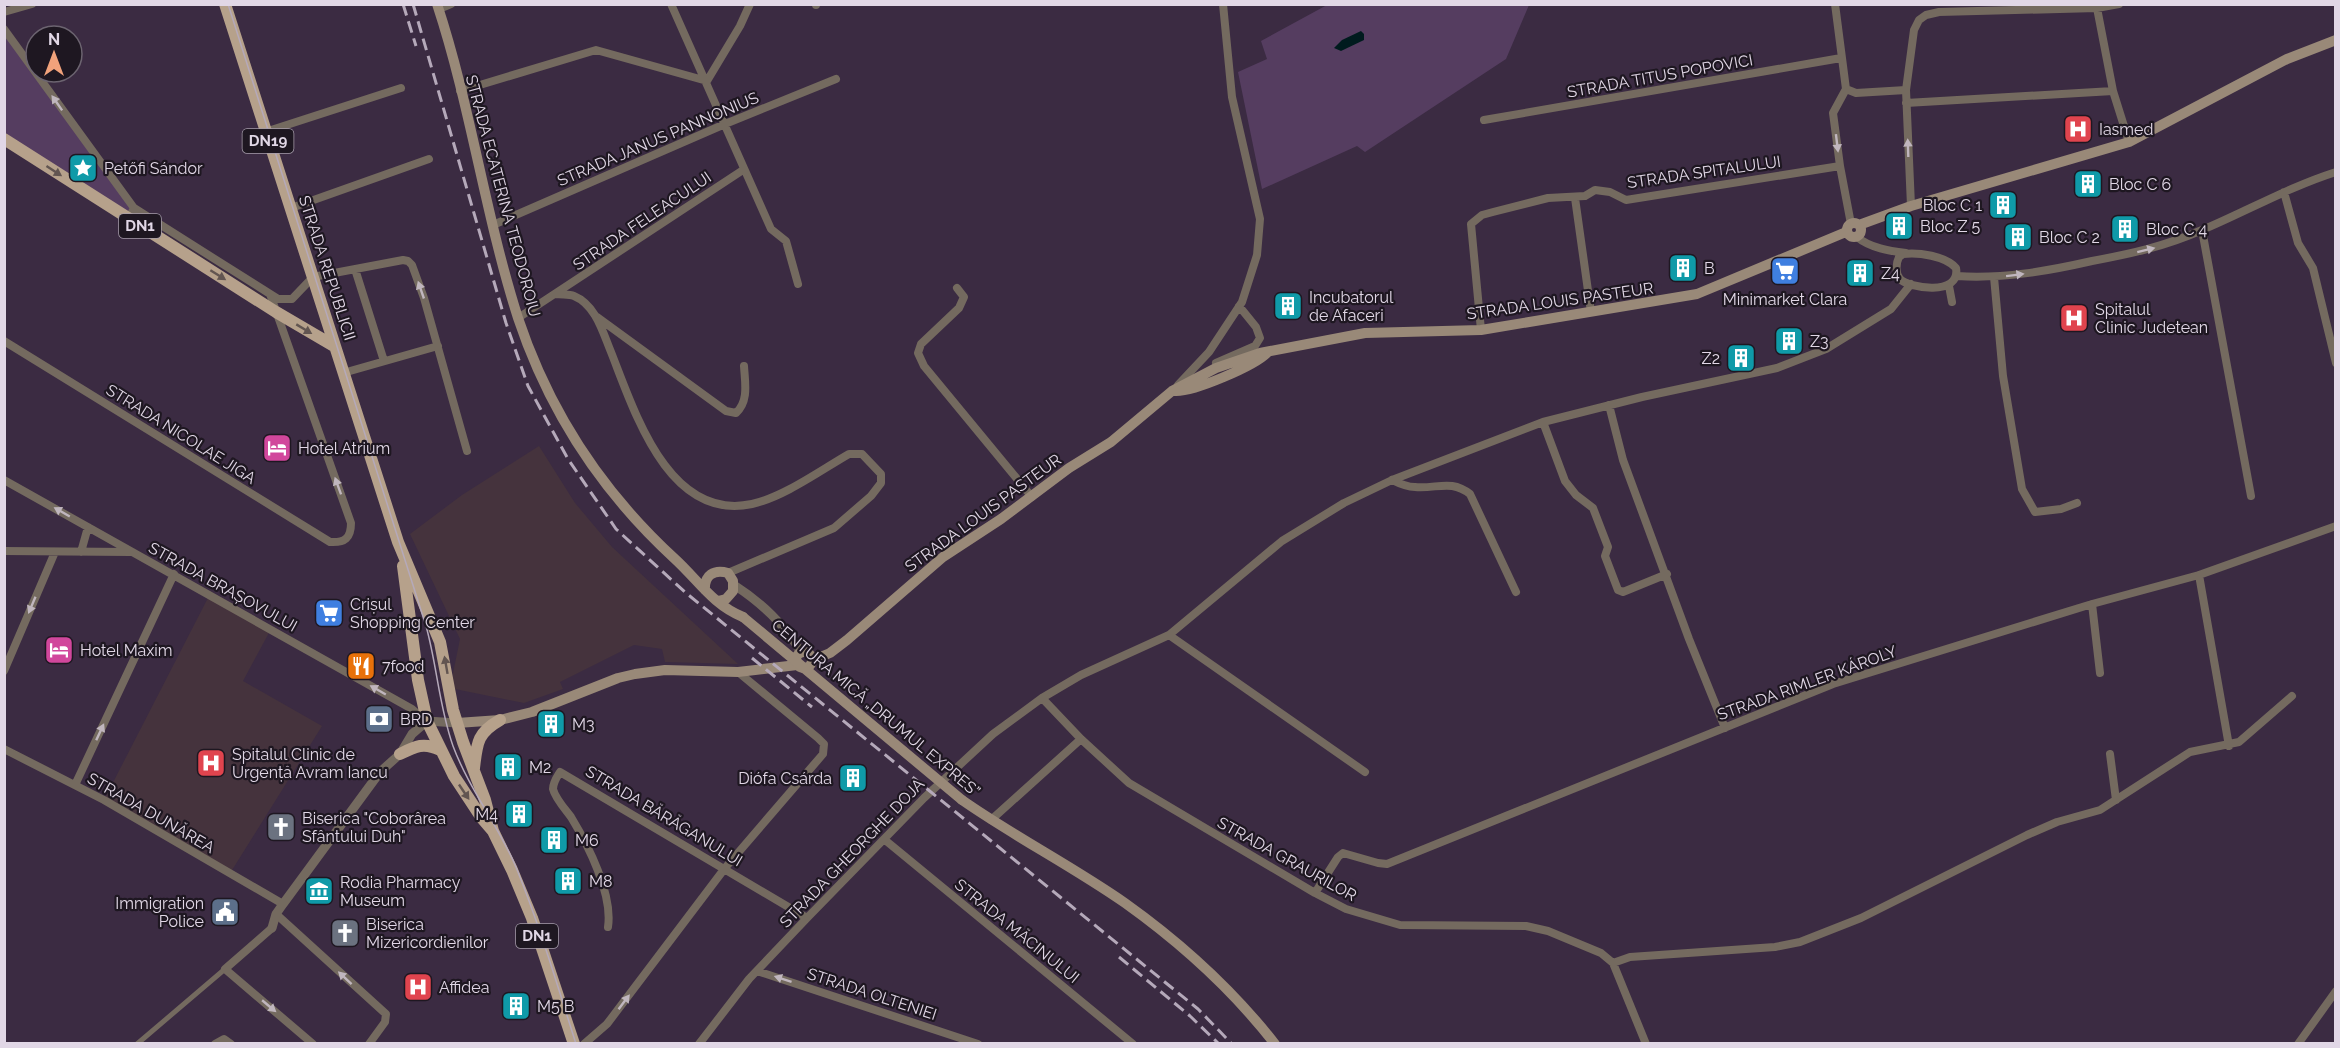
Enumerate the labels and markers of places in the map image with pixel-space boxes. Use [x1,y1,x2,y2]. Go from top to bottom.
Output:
hospital icon: Iasmed [2062,113,2094,145]
place label: Iasmed [2099,120,2153,139]
place icon: Petőfi Sándor [67,152,99,184]
place label: Petőfi Sándor [104,159,203,178]
building icon: Bloc C 6 [2072,168,2104,200]
place label: Bloc C 6 [2109,175,2171,194]
building icon: Bloc C 1 [1987,189,2019,221]
place label: Bloc C 1 [1923,196,1982,215]
building icon: Bloc Z 5 [1883,210,1915,242]
building icon: Bloc C 4 [2109,213,2141,245]
place label: Bloc Z 5 [1920,217,1981,236]
place label: Bloc C 4 [2146,220,2207,239]
building icon: Bloc C 2 [2002,221,2034,253]
place label: Bloc C 2 [2039,228,2100,247]
building icon: B [1667,252,1699,284]
supermarket icon: Minimarket Clara [1769,255,1801,287]
building icon: Z4 [1844,257,1876,289]
place label: B [1704,259,1715,278]
place label: Z4 [1881,264,1900,283]
place label: Incubatorul de Afaceri [1309,288,1394,325]
building icon: Incubatorul de Afaceri [1272,290,1304,322]
place label: Minimarket Clara [1723,290,1847,309]
place label: Spitalul Clinic Judetean [2095,300,2208,337]
hospital icon: Spitalul Clinic Judetean [2058,302,2090,334]
building icon: Z3 [1773,325,1805,357]
place label: Z3 [1810,332,1829,351]
building icon: Z2 [1725,342,1757,374]
place label: Z2 [1702,349,1720,368]
hotel icon: Hotel Atrium [261,432,293,464]
place label: Hotel Atrium [298,439,390,458]
place label: Crișul Shopping Center [350,595,475,632]
supermarket icon: Crișul Shopping Center [313,597,345,629]
hotel icon: Hotel Maxim [43,634,75,666]
place label: Hotel Maxim [80,641,173,660]
restaurant icon: 7food [345,650,377,682]
place label: 7food [382,657,425,676]
bank icon: BRD [363,703,395,735]
building icon: M3 [535,708,567,740]
place label: BRD [400,710,433,729]
place label: M3 [572,715,595,734]
place label: Spitalul Clinic de Urgență Avram Iancu [232,745,388,782]
hospital icon: Spitalul Clinic de Urgență Avram Iancu [195,747,227,779]
building icon: M2 [492,751,524,783]
place label: M2 [529,758,551,777]
building icon: Diófa Csárda [837,762,869,794]
place label: Diófa Csárda [738,769,832,788]
building icon: M4 [503,798,535,830]
place label: M4 [475,805,498,824]
place label: Biserica "Coborârea Sfântului Duh" [302,809,446,846]
church icon: Biserica "Coborârea Sfântului Duh" [265,811,297,843]
building icon: M6 [538,824,570,856]
place label: M6 [575,831,599,850]
building icon: M8 [552,865,584,897]
place label: M8 [589,872,613,891]
place label: Rodia Pharmacy Museum [340,873,461,910]
museum icon: Rodia Pharmacy Museum [303,875,335,907]
place label: Immigration Police [115,894,204,931]
public building icon: Immigration Police [209,896,241,928]
place label: Biserica Mizericordienilor [366,915,489,952]
church icon: Biserica Mizericordienilor [329,917,361,949]
hospital icon: Affidea [402,971,434,1003]
place label: Affidea [439,978,489,997]
building icon: M5 B [500,990,532,1022]
place label: M5 B [537,997,575,1016]

